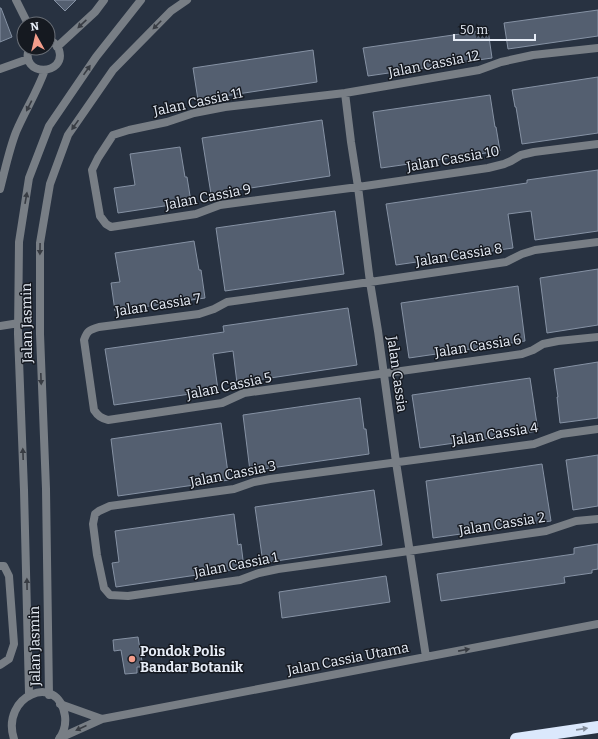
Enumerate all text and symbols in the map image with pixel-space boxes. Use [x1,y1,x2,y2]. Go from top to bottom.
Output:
north arrow [16,16,56,56]
scale bar [454,16,535,42]
text: N [30,19,40,34]
one-way arrow [77,19,86,28]
one-way arrow [152,20,162,30]
text: 50 m [460,23,489,37]
street label: Jalan Cassia 12 [386,47,481,81]
one-way arrow [83,65,91,75]
street label: Jalan Cassia 11 [151,84,244,120]
one-way arrow [26,100,32,112]
one-way arrow [71,120,79,130]
street label: Jalan Cassia 10 [404,142,501,176]
street label: Jalan Cassia 9 [162,180,253,214]
one-way arrow [23,192,29,205]
street label: Jalan Cassia 8 [413,240,504,270]
one-way arrow [37,243,43,256]
street label: Jalan Jasmin [18,283,36,364]
street label: Jalan Cassia 7 [113,290,202,320]
street label: Jalan Cassia 6 [432,331,523,361]
street label: Jalan Cassia [383,334,411,413]
street label: Jalan Cassia 5 [184,369,273,404]
one-way arrow [38,373,45,385]
street label: Jalan Cassia 4 [449,419,540,449]
one-way arrow [20,447,26,460]
street label: Jalan Cassia 3 [188,457,278,491]
street label: Jalan Cassia 2 [457,509,546,539]
street label: Jalan Cassia 1 [192,548,280,582]
one-way arrow [23,578,30,590]
street label: Jalan Jasmin [26,606,44,687]
street label: Jalan Cassia Utama [285,639,410,679]
place label: Pondok Polis Bandar Botanik [140,643,244,676]
one-way arrow [458,646,470,652]
marker: Pondok Polis Bandar Botanik [127,654,137,664]
one-way arrow [75,726,87,732]
one-way arrow [576,726,588,732]

